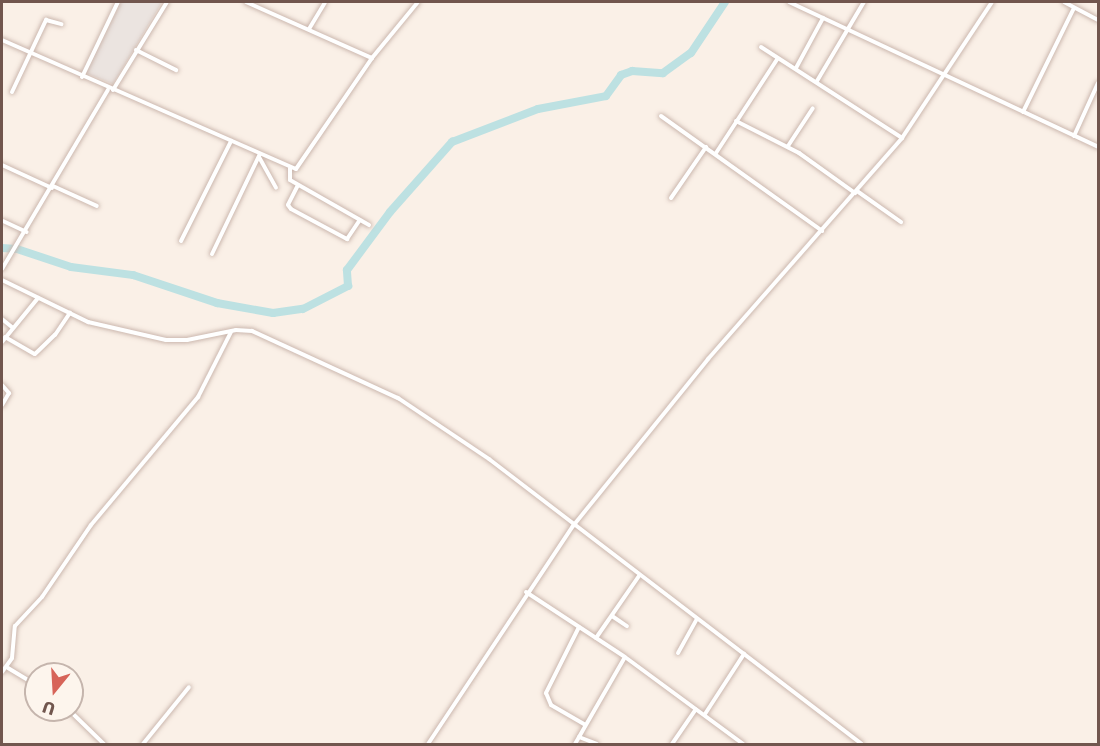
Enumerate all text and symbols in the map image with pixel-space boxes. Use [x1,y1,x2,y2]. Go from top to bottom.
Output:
north arrow [24,662,84,722]
text: U [40,697,58,719]

